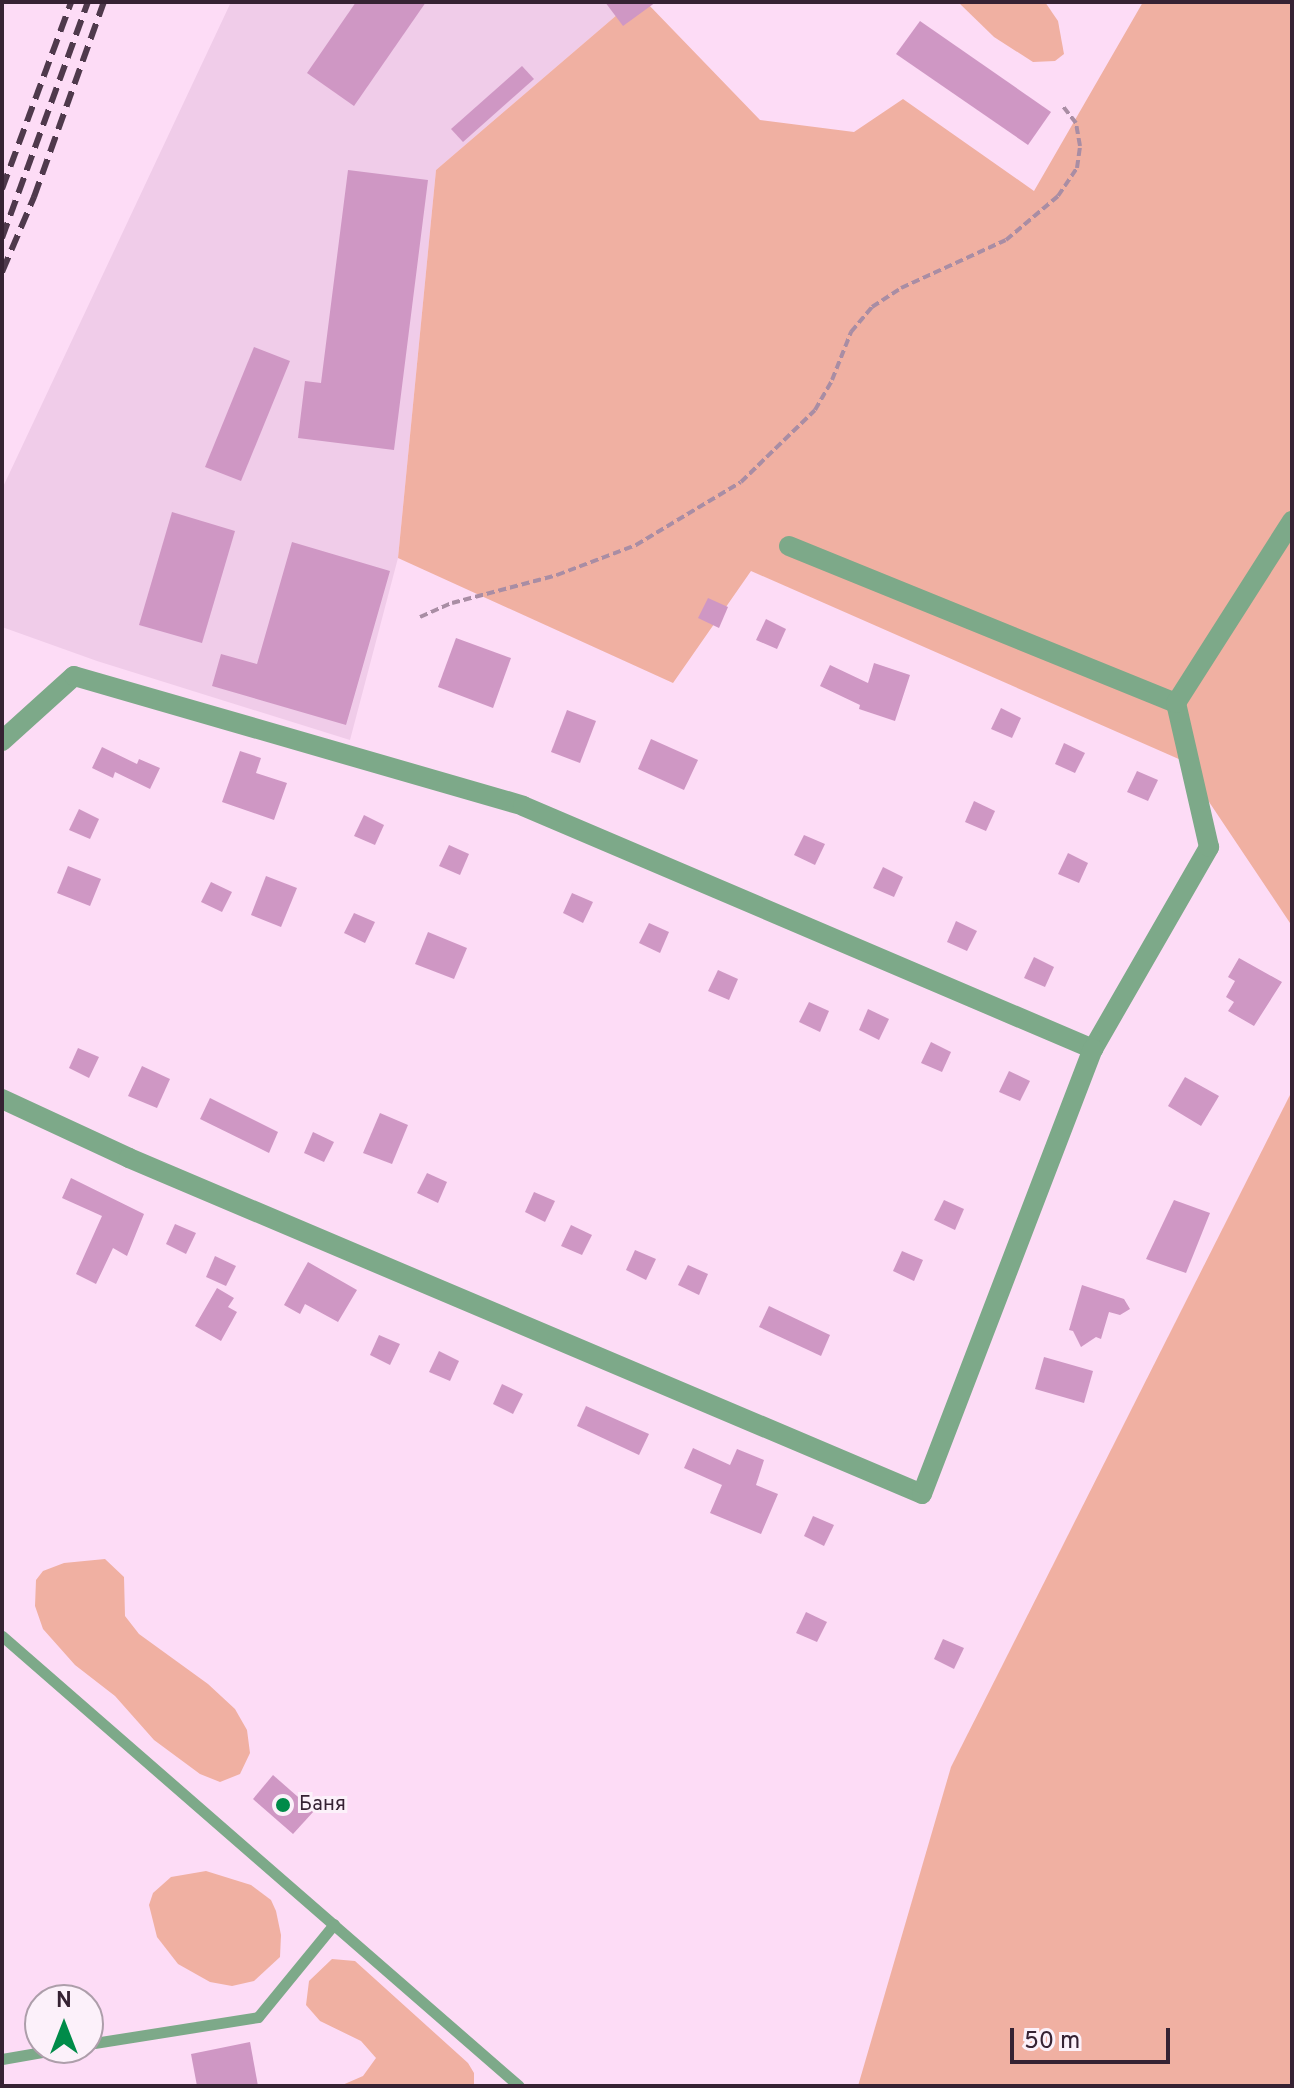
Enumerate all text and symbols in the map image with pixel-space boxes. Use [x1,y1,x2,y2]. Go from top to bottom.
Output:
place label: Баня [299,1793,346,1817]
marker: Баня [274,1796,292,1814]
north arrow [24,1984,104,2064]
text: N [56,1988,72,2015]
scale bar [1014,2012,1174,2062]
text: 50 m [1024,2027,1080,2057]

